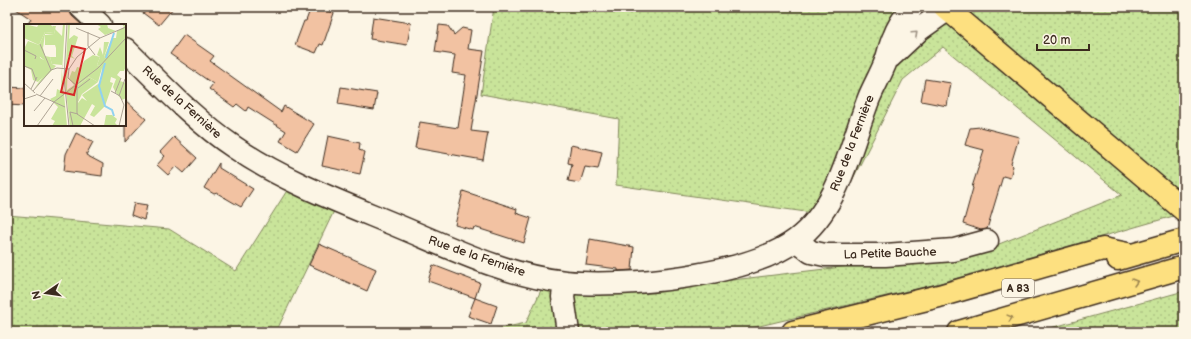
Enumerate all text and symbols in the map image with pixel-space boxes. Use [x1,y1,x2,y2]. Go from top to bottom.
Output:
inset map [24,24,126,126]
scale bar [1037,26,1089,52]
one-way arrow [910,31,918,38]
text: 20 m [1043,33,1070,48]
street label: Rue de la Fernière [139,63,224,142]
street label: Rue de la Fernière [827,93,878,193]
street label: Rue de la Fernière [426,233,527,280]
street label: La Petite Bauche [843,244,937,263]
north arrow [26,273,66,313]
one-way arrow [1131,278,1138,287]
road number: A 83 [1002,279,1034,297]
text: N [29,290,44,301]
one-way arrow [1006,314,1013,323]

